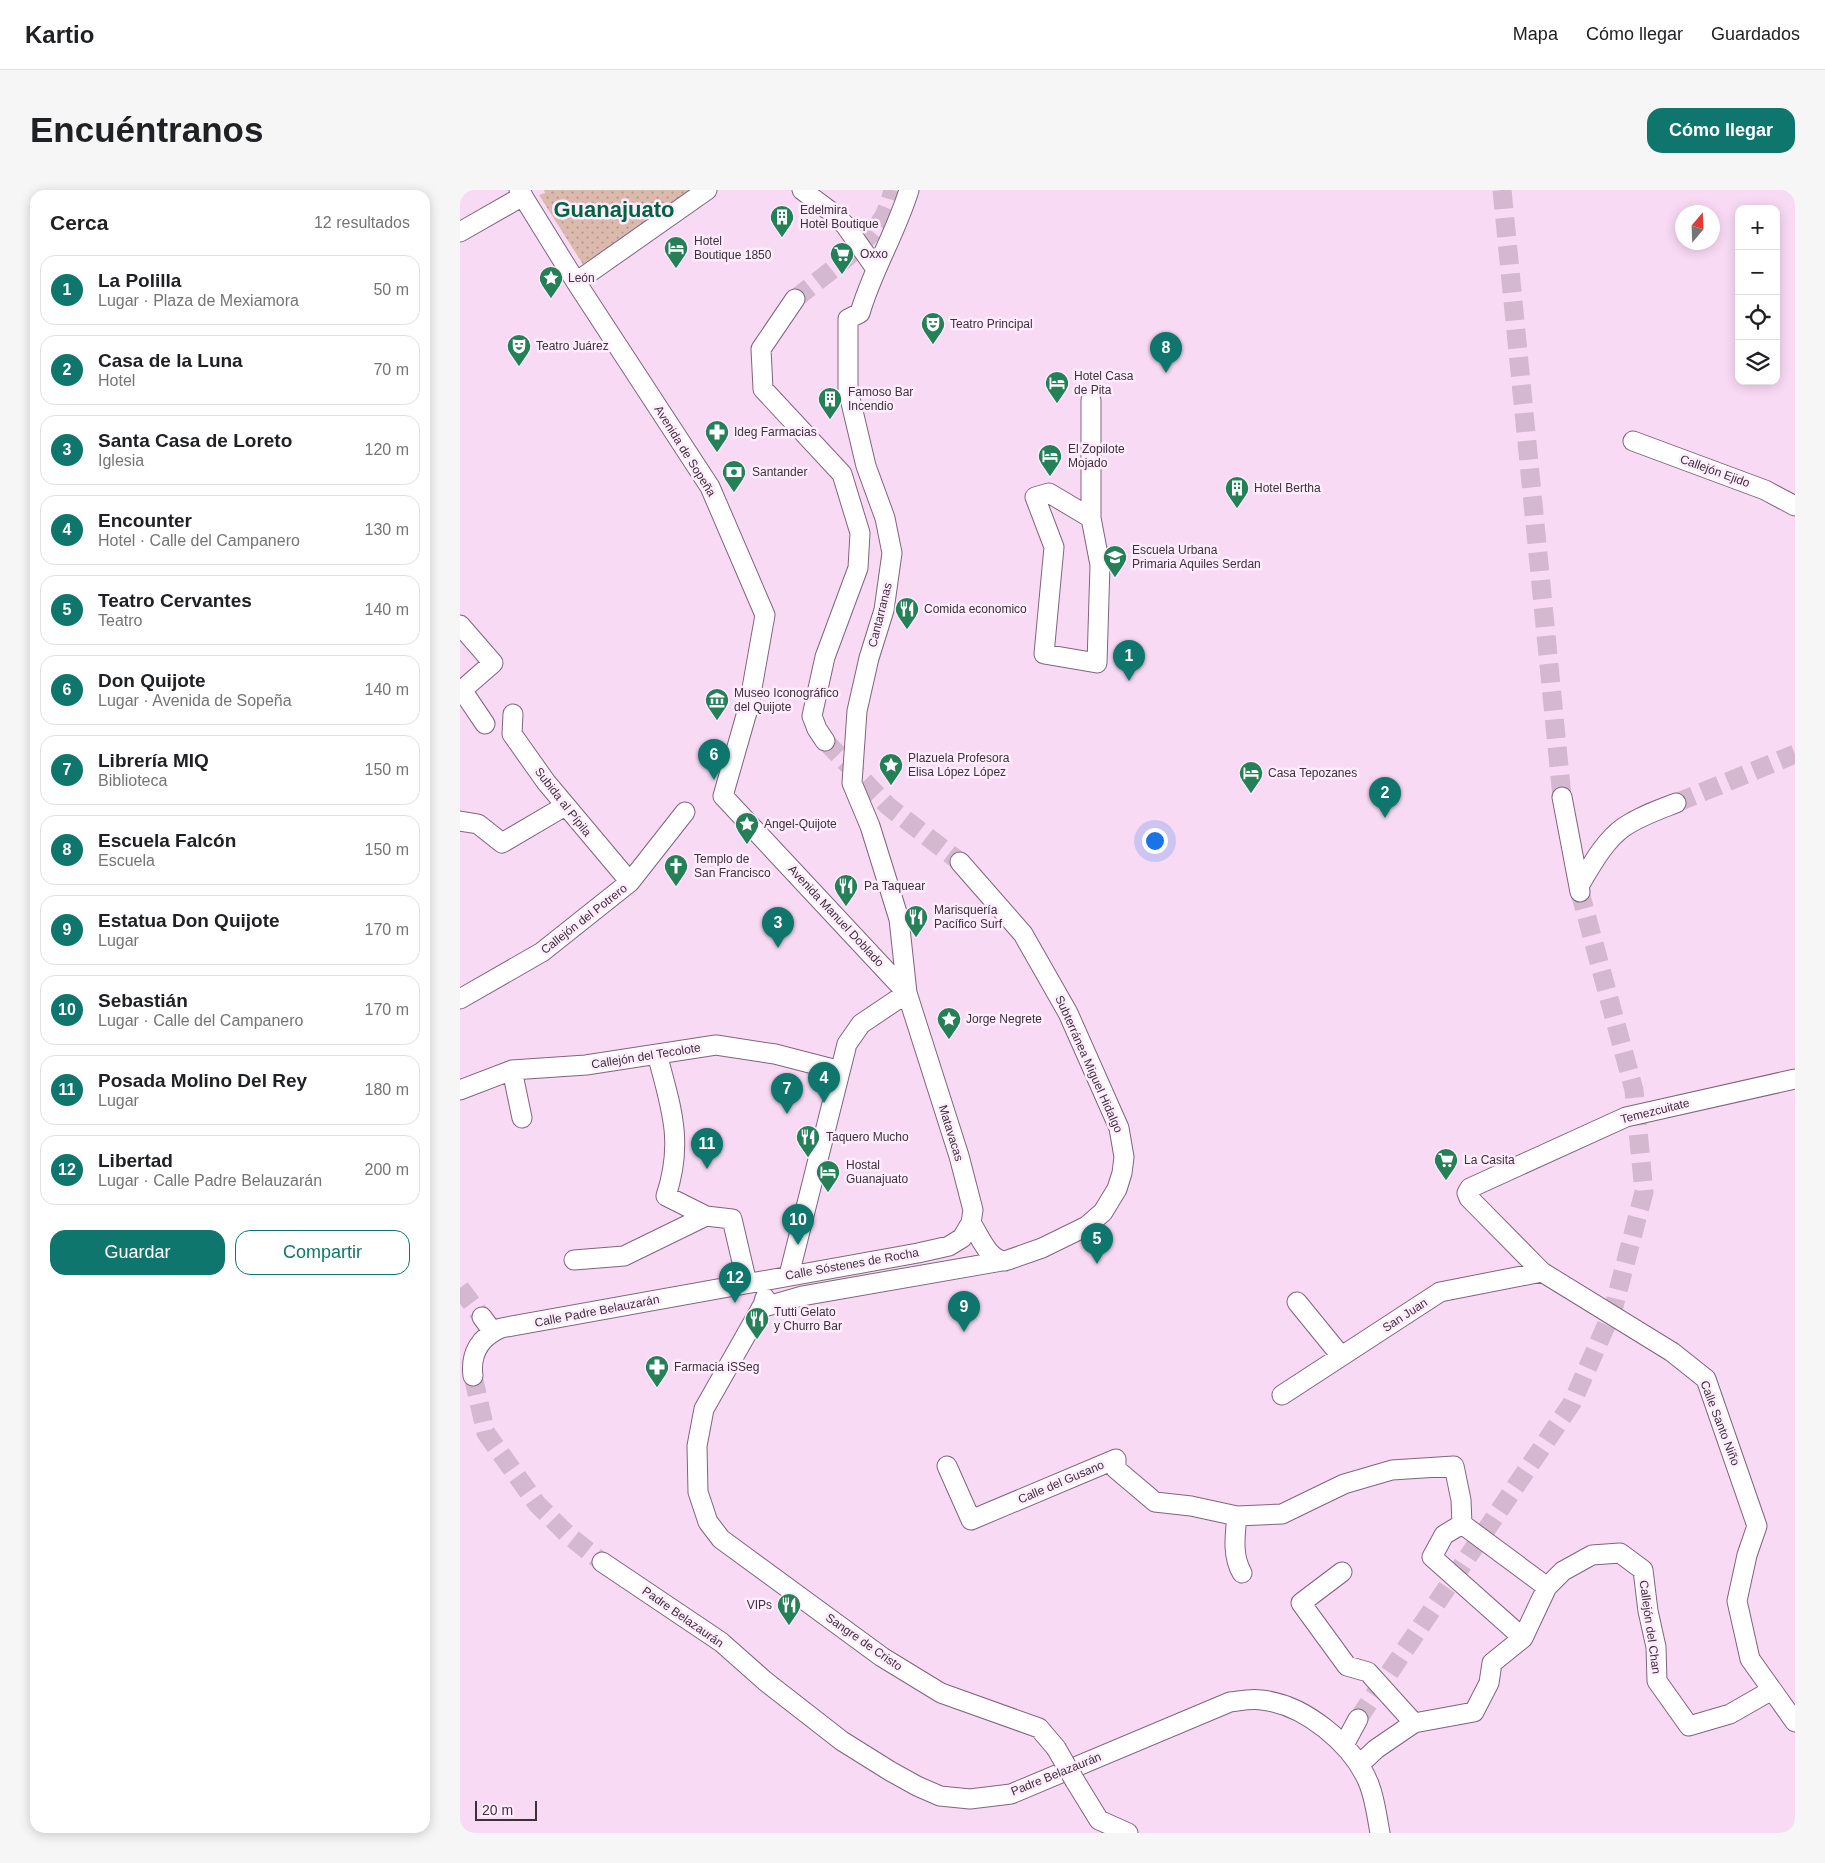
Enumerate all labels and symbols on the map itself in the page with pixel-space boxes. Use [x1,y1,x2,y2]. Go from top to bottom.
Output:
district label: Guanajuato [553,197,675,222]
place label: Edelmira Hotel Boutique [800,203,879,231]
building icon: Edelmira Hotel Boutique [769,204,795,238]
north arrow [1675,205,1720,250]
place label: Hotel Boutique 1850 [694,234,772,262]
hotel icon: Hotel Boutique 1850 [663,235,689,269]
supermarket icon: Oxxo [829,241,855,275]
place label: Oxxo [860,247,888,261]
place icon: León [538,265,564,299]
place label: León [568,271,595,285]
theatre icon: Teatro Principal [920,311,946,345]
place label: Teatro Principal [950,317,1033,331]
pin: 8 [1150,332,1182,373]
theatre icon: Teatro Juárez [506,333,532,367]
place label: Teatro Juárez [536,339,609,353]
place label: Hotel Casa de Pita [1074,369,1134,397]
hotel icon: Hotel Casa de Pita [1044,370,1070,404]
place label: Famoso Bar Incendio [848,385,913,413]
building icon: Famoso Bar Incendio [817,386,843,420]
street label: Avenida de Sopeña [651,403,719,499]
pharmacy icon: Ideg Farmacias [704,419,730,453]
place label: Ideg Farmacias [734,425,817,439]
place label: El Zopilote Mojado [1068,442,1125,470]
hotel icon: El Zopilote Mojado [1037,443,1063,477]
street label: Callejón Ejido [1678,452,1752,490]
bank icon: Santander [721,459,747,493]
place label: Santander [752,465,807,479]
building icon: Hotel Bertha [1224,475,1250,509]
place label: Hotel Bertha [1254,481,1321,495]
place label: Escuela Urbana Primaria Aquiles Serdan [1132,543,1261,571]
school or university icon: Escuela Urbana Primaria Aquiles Serdan [1102,544,1128,578]
street label: Cantarranas [865,581,895,649]
restaurant icon: Comida economico [894,596,920,630]
place label: Comida economico [924,602,1027,616]
pin: 1 [1113,640,1145,681]
place label: Museo Iconográfico del Quijote [734,686,839,714]
museum icon: Museo Iconográfico del Quijote [704,687,730,721]
pin: 6 [698,739,730,780]
place label: Plazuela Profesora Elisa López López [908,751,1010,779]
place icon: Plazuela Profesora Elisa López López [878,752,904,786]
hotel icon: Casa Tepozanes [1238,760,1264,794]
street label: Subida al Pípila [532,765,594,839]
place label: Casa Tepozanes [1268,766,1357,780]
pin: 2 [1369,777,1401,818]
place icon: Angel-Quijote [734,811,760,845]
place label: Angel-Quijote [764,817,837,831]
your location [1142,828,1168,854]
place label: Templo de San Francisco [694,852,771,880]
church icon: Templo de San Francisco [663,853,689,887]
street label: Avenida Manuel Doblado [785,862,887,970]
restaurant icon: Pa Taquear [833,873,859,907]
place label: Pa Taquear [864,879,925,893]
street label: Callejón del Potrero [538,881,630,957]
place label: Marisquería Pacífico Surf [934,903,1003,931]
restaurant icon: Marisquería Pacífico Surf [903,904,929,938]
pin: 3 [762,907,794,948]
street label: Subterránea Miguel Hidalgo [1052,993,1126,1135]
place icon: Jorge Negrete [936,1006,962,1040]
place label: Jorge Negrete [966,1012,1042,1026]
street label: Callejón del Tecolote [590,1040,702,1072]
pin: 4 [808,1062,840,1103]
pin: 7 [771,1073,803,1114]
street label: Temezcuitate [1619,1096,1691,1126]
street label: Matavacas [936,1103,966,1163]
restaurant icon: Taquero Mucho [795,1124,821,1158]
pin: 11 [691,1128,723,1169]
place label: Taquero Mucho [826,1130,909,1144]
supermarket icon: La Casita [1433,1147,1459,1181]
place label: La Casita [1464,1153,1515,1167]
place label: Hostal Guanajuato [846,1158,908,1186]
hotel icon: Hostal Guanajuato [815,1159,841,1193]
pin: 10 [782,1204,814,1245]
pin: 5 [1081,1223,1113,1264]
street label: Calle Sóstenes de Rocha [784,1245,920,1283]
pin: 12 [719,1262,751,1303]
pin: 9 [948,1291,980,1332]
street label: Calle Padre Belauzarán [533,1292,661,1330]
street label: San Juan [1380,1295,1430,1335]
place label: Tutti Gelato y Churro Bar [774,1305,842,1333]
restaurant icon: Tutti Gelato y Churro Bar [744,1306,770,1340]
pharmacy icon: Farmacia iSSeg [644,1354,670,1388]
place label: Farmacia iSSeg [674,1360,759,1374]
street label: Calle Santo Niño [1697,1378,1743,1468]
street label: Calle del Gusano [1016,1457,1106,1506]
street label: Callejón del Chan [1636,1579,1664,1675]
street label: Padre Belazaurán [640,1584,726,1650]
restaurant icon: VIPs [776,1592,802,1626]
place label: VIPs [747,1598,772,1612]
street label: Sangre de Cristo [823,1610,905,1674]
street label: Padre Belazaurán [1009,1750,1103,1798]
scale bar [475,1798,538,1821]

